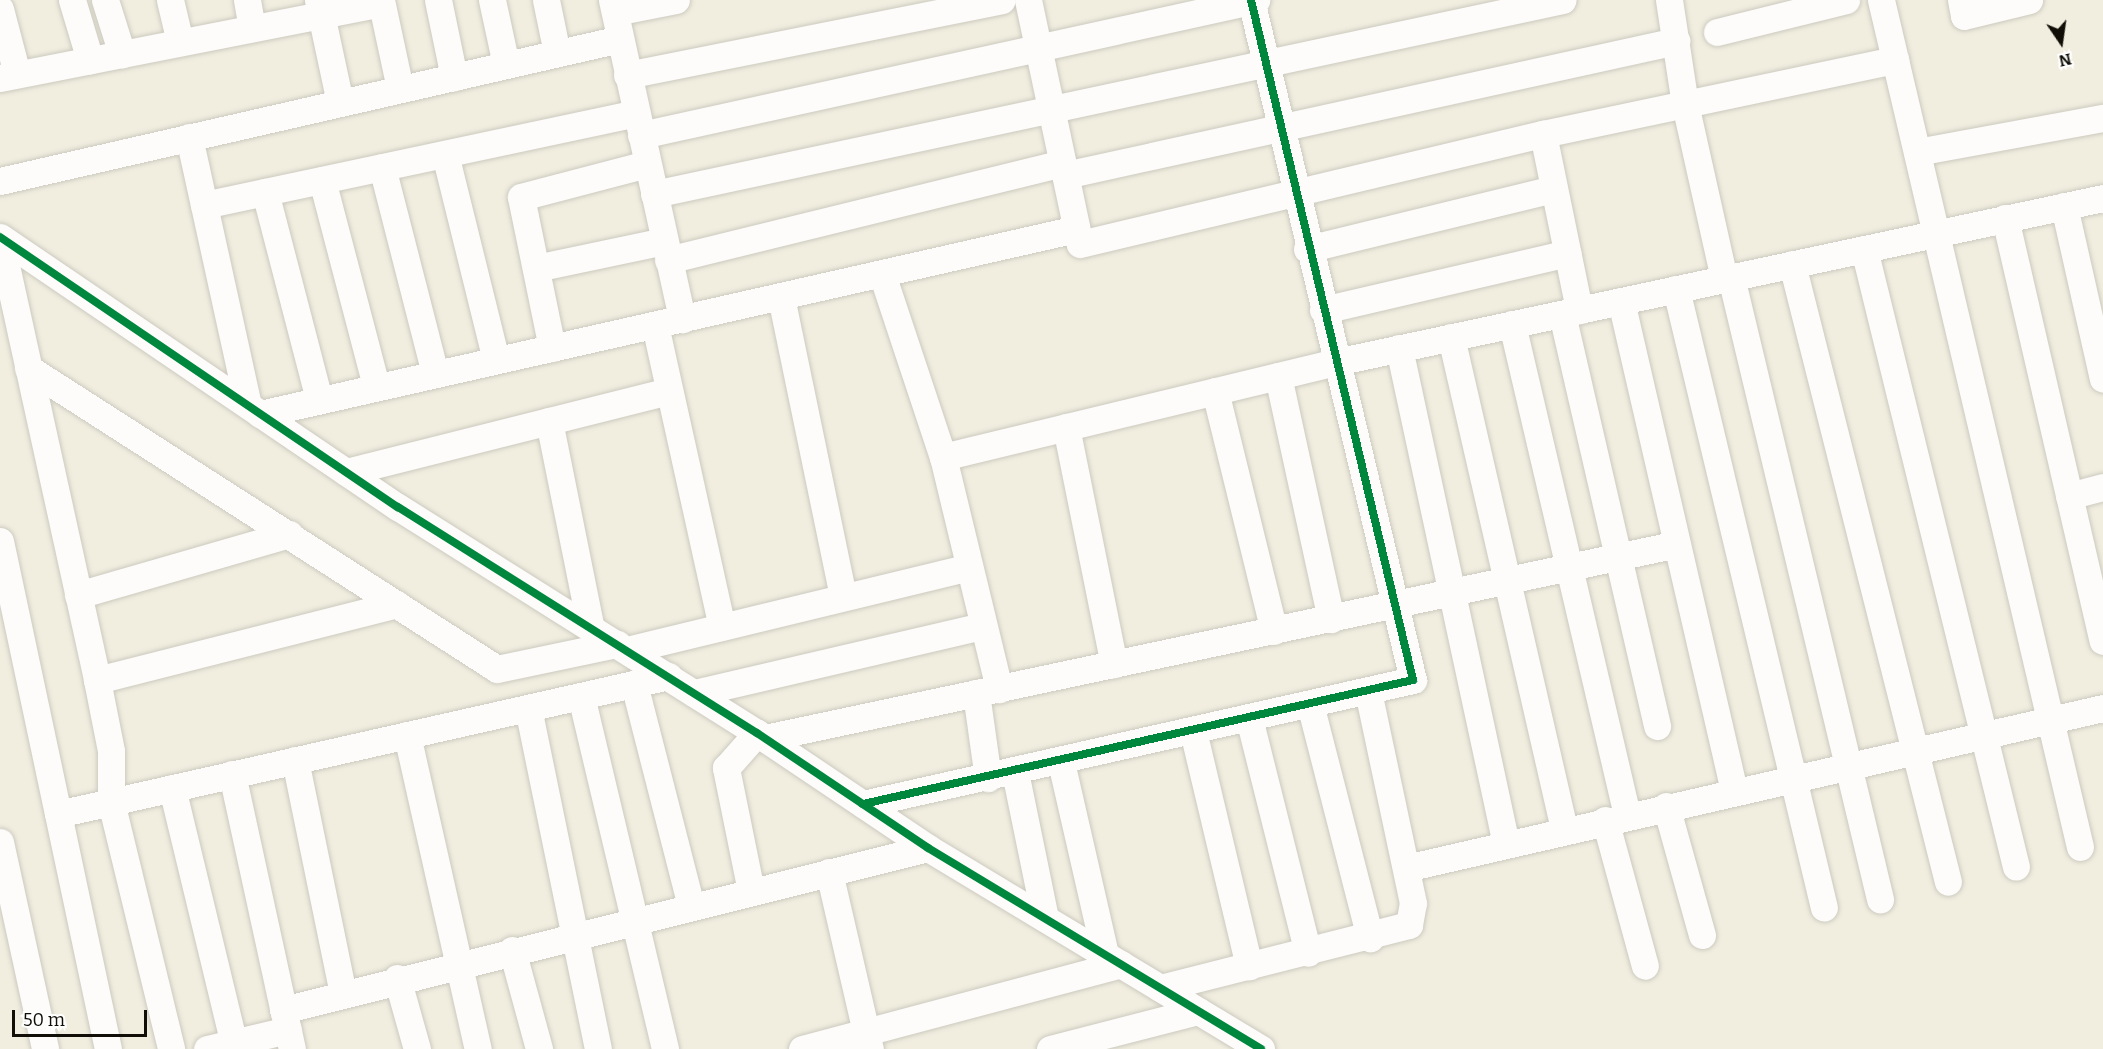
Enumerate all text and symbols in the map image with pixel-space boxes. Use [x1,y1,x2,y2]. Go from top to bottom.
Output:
north arrow [2031,12,2091,72]
text: N [2057,49,2073,71]
scale bar [15,998,150,1036]
text: 50 m [23,1009,65,1031]

